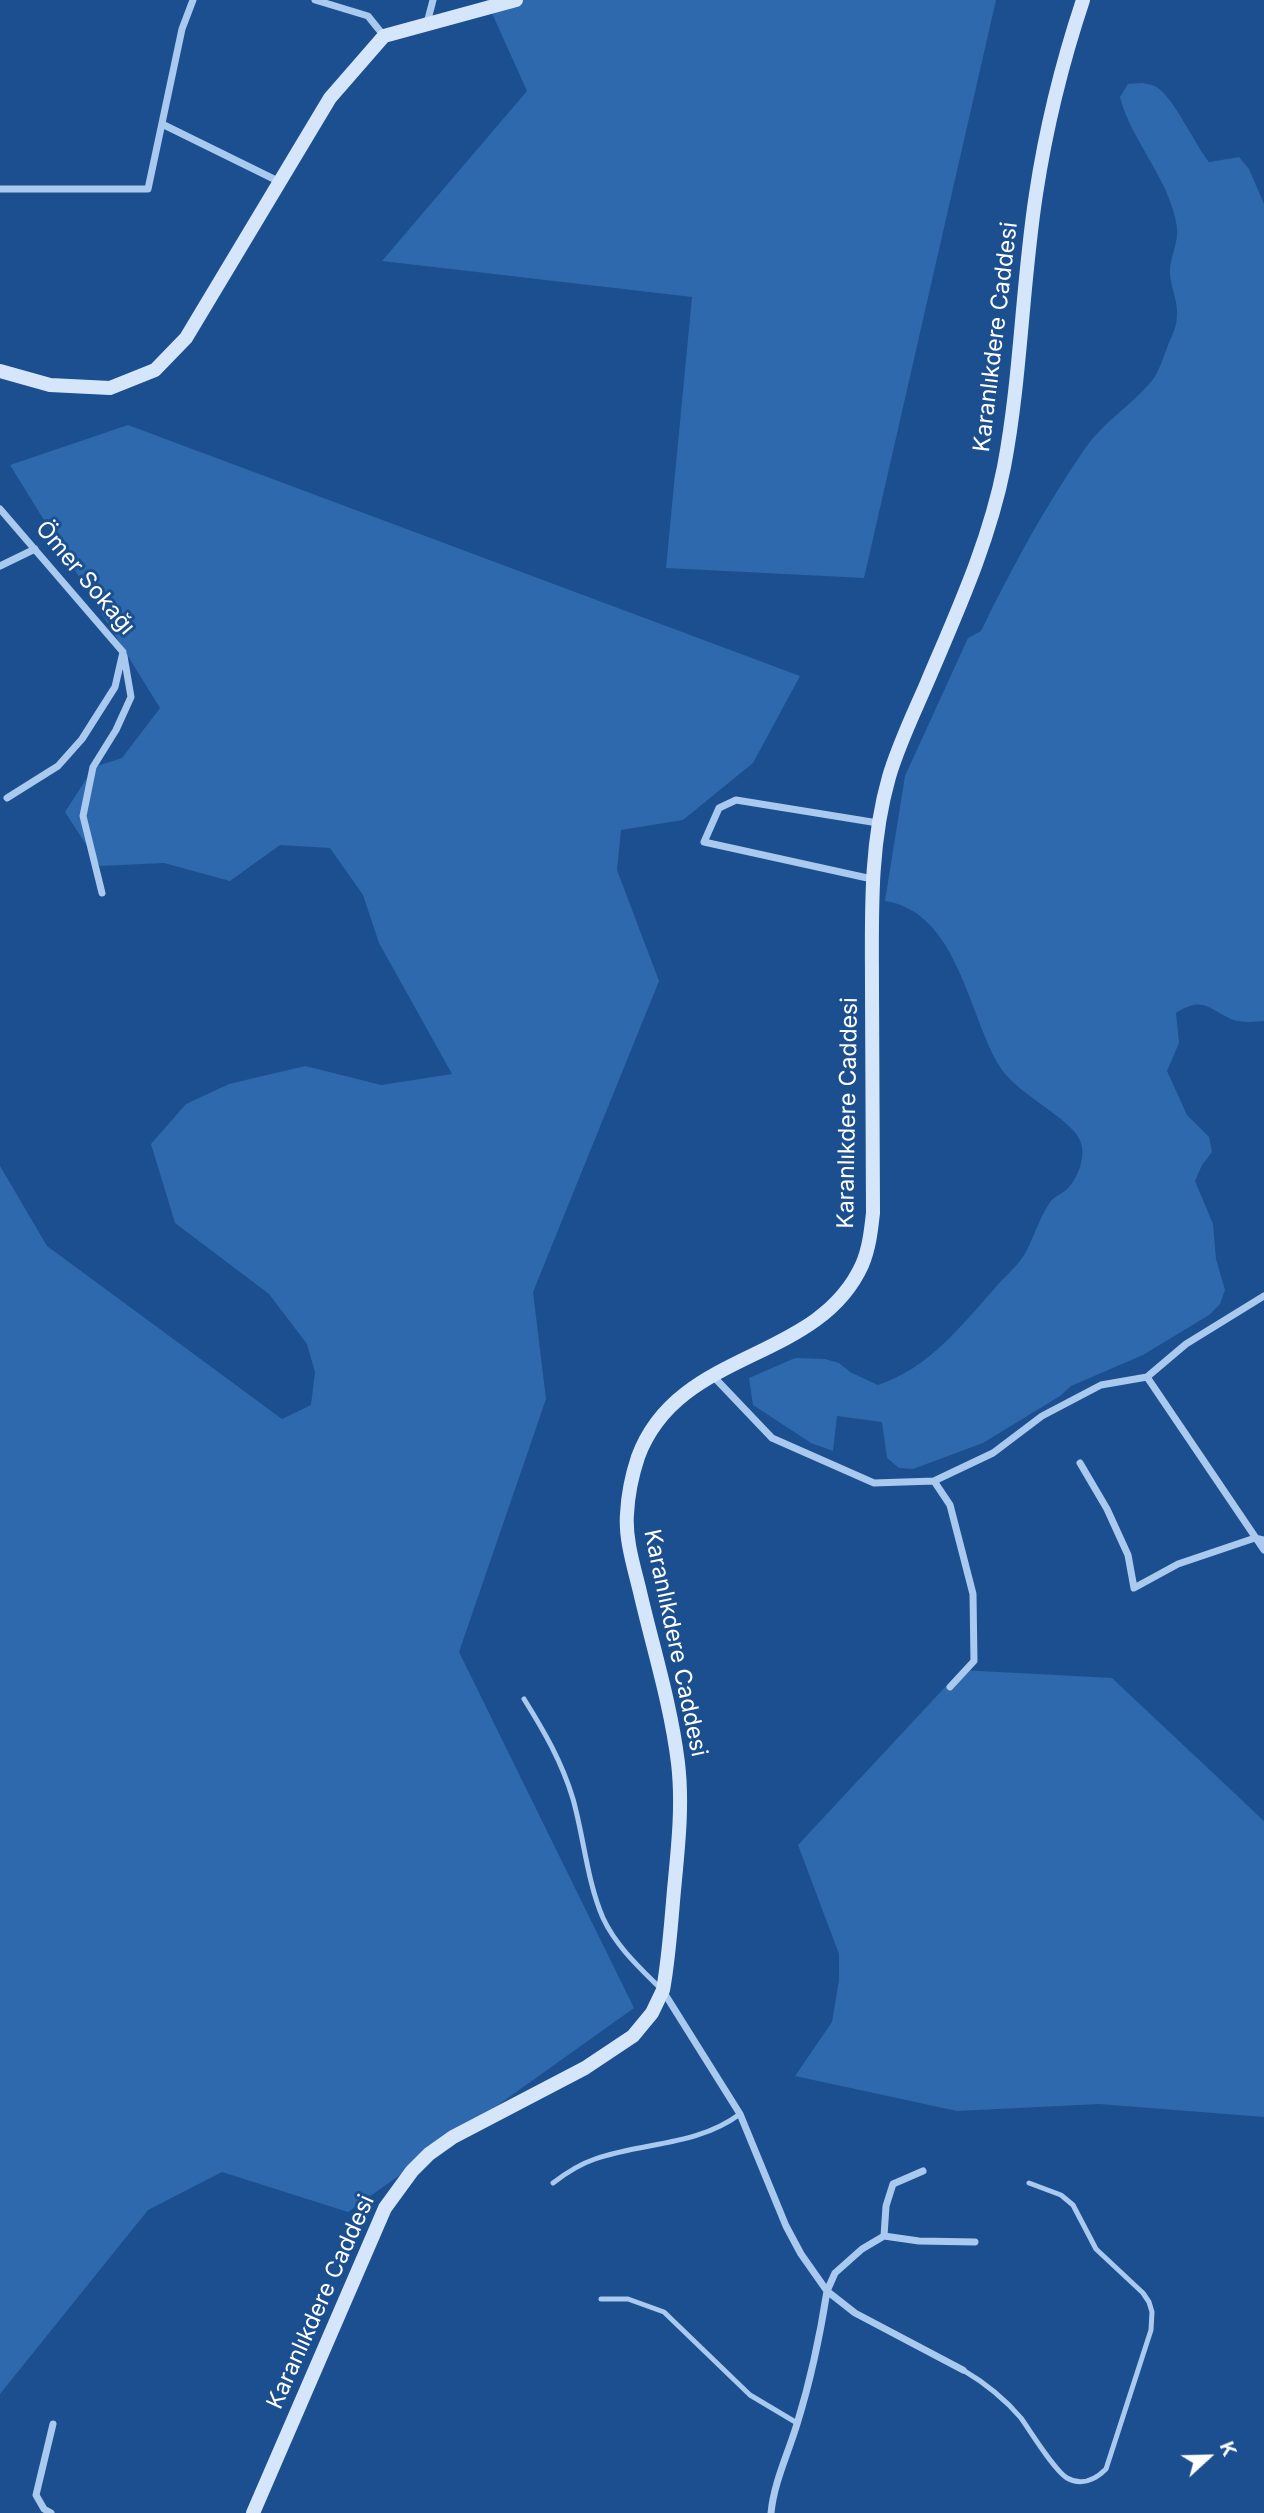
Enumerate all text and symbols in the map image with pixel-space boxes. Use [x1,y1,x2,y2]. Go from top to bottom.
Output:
street label: Karanlıkdere Caddesi [968,220,1024,454]
street label: Ömer Sokağı [29,515,141,641]
street label: Karanlıkdere Caddesi [832,997,864,1229]
street label: Karanlıkdere Caddesi [637,1527,713,1759]
street label: Karanlıkdere Caddesi [261,2191,381,2413]
north arrow [1173,2422,1243,2492]
text: K [1215,2438,1241,2460]

